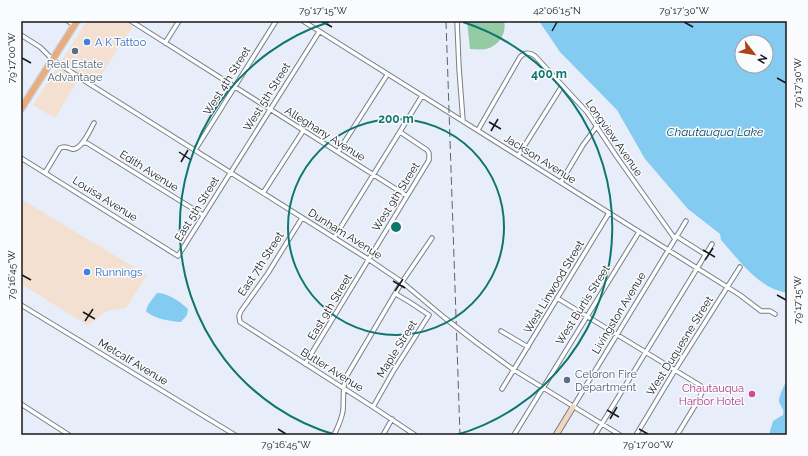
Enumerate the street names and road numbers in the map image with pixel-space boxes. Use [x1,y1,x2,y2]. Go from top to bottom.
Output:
street label: West 4th Street [201,44,253,118]
street label: West 5th Street [241,60,293,134]
street label: Longview Avenue [583,97,646,179]
street label: Alleghany Avenue [282,104,368,164]
street label: Jackson Avenue [502,132,579,187]
street label: Edith Avenue [117,148,181,195]
street label: West 9th Street [370,160,423,234]
street label: Louisa Avenue [70,174,140,224]
street label: East 5th Street [172,174,222,244]
street label: Dunham Avenue [306,206,385,262]
street label: East 7th Street [235,229,287,298]
street label: West Linwood Street [521,238,587,336]
street label: West Burtis Street [553,263,613,347]
street label: Livingston Avenue [589,269,649,356]
street label: East 9th Street [305,272,355,342]
street label: West Duquesne Street [644,294,716,398]
street label: Maple Street [374,318,420,380]
street label: Metcalf Avenue [96,336,171,388]
street label: Butler Avenue [298,345,366,395]

